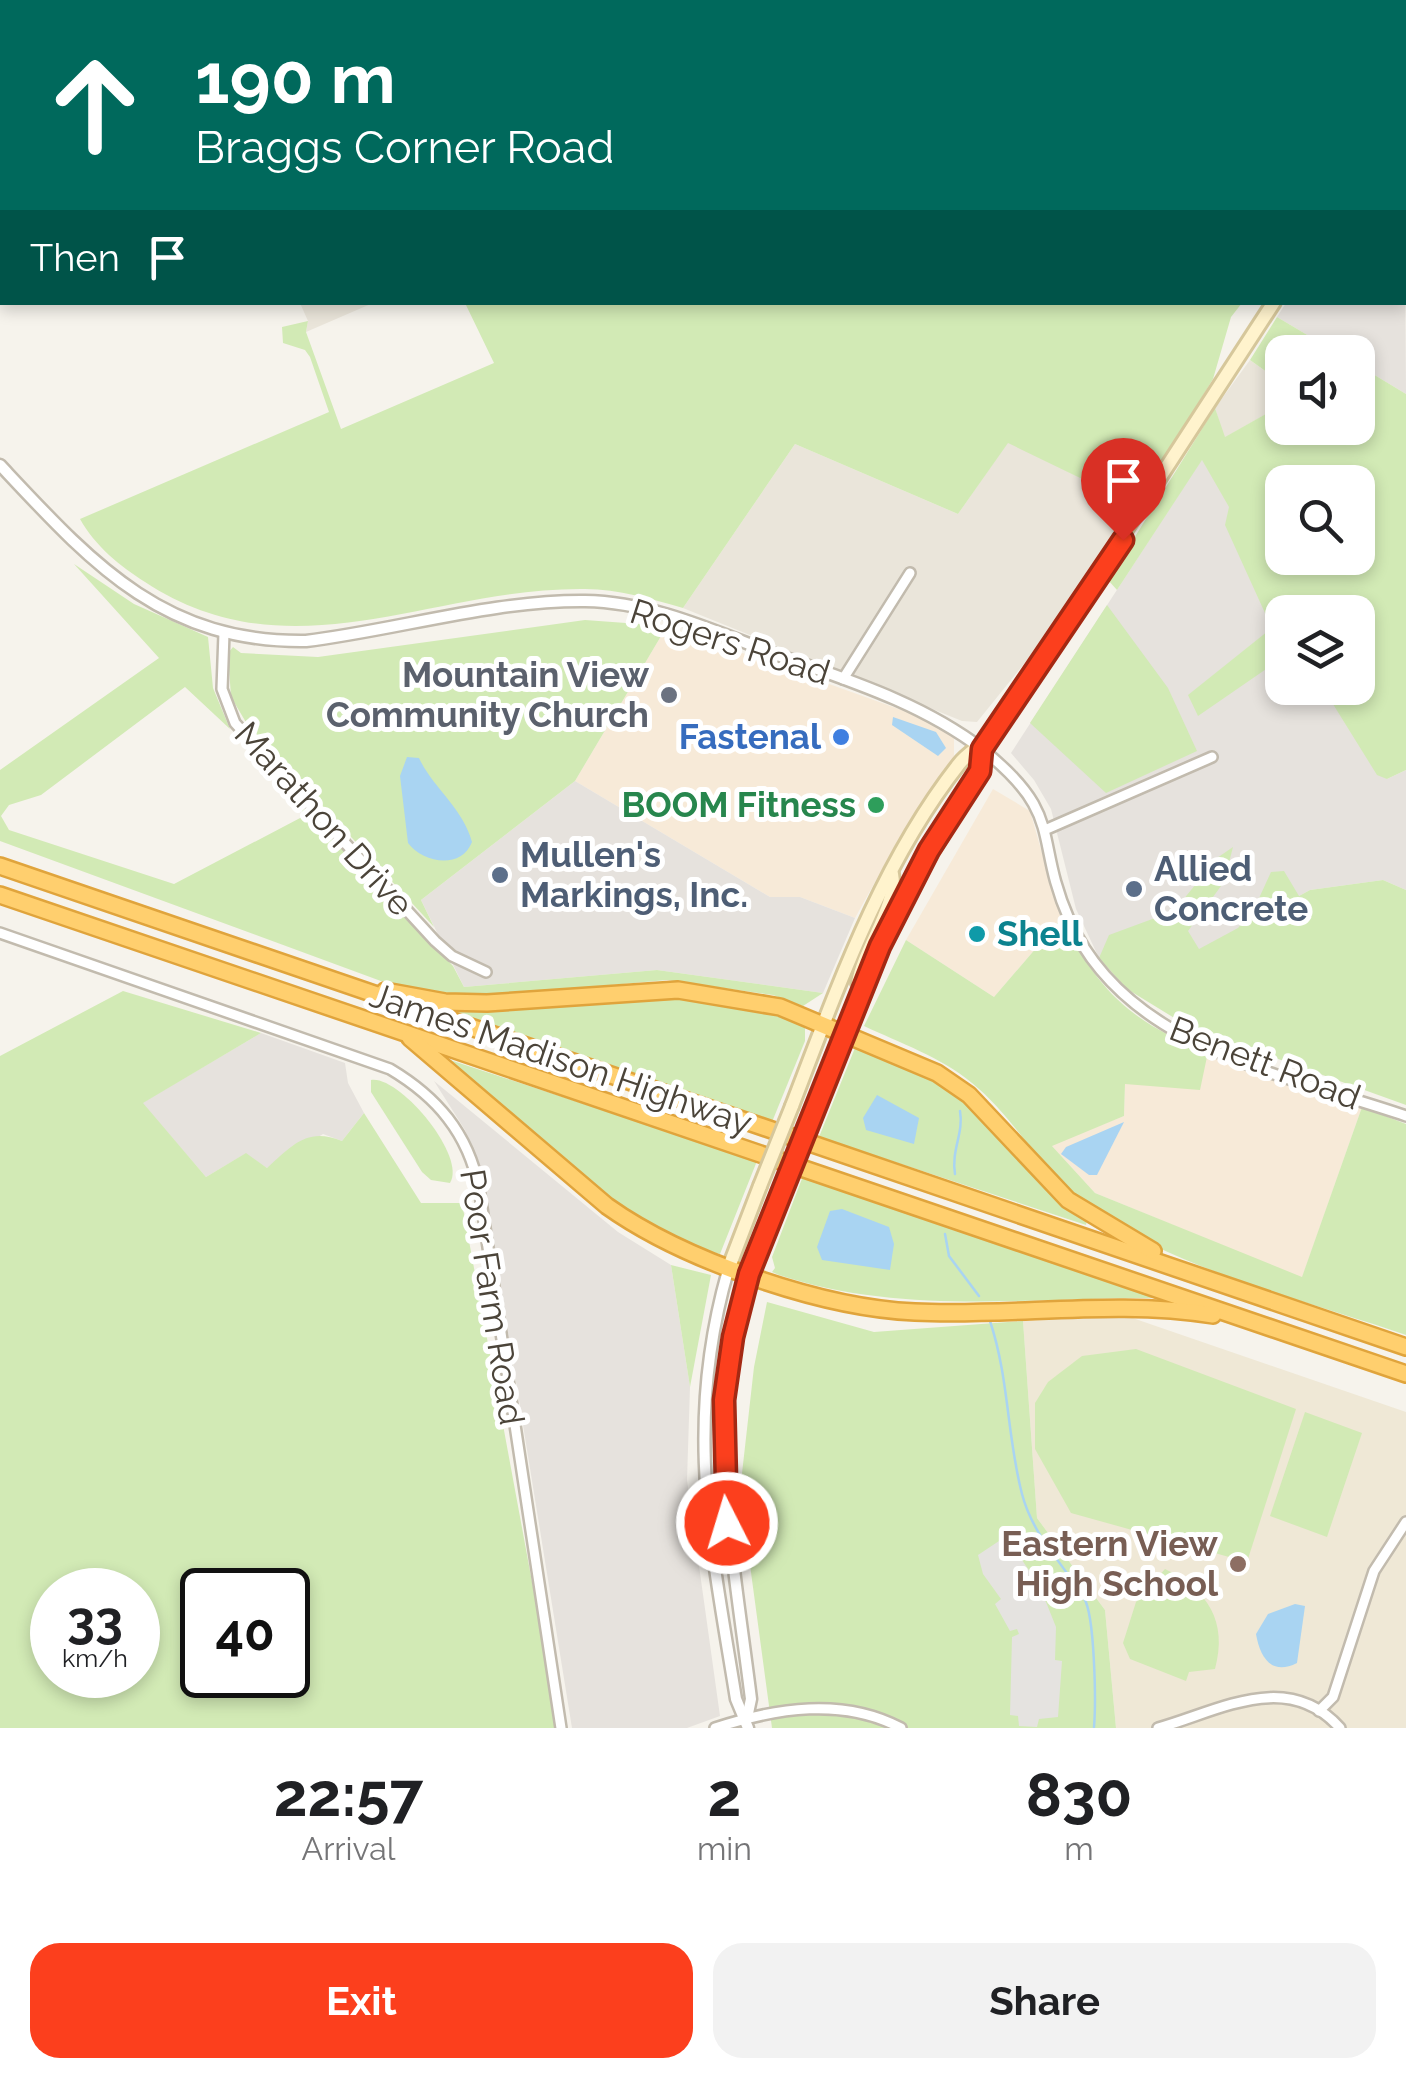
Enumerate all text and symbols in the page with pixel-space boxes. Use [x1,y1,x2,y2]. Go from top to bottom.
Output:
text: 190 m [195,37,396,119]
icon: ahead [30,40,160,170]
text: Braggs Corner Road [195,121,614,174]
icon: arrive [140,230,195,285]
text: Then [30,235,120,280]
map controls [1265,335,1375,705]
button: sound [1265,335,1375,445]
pin [1081,438,1166,541]
icon: arrive [1096,453,1151,508]
button: search [1265,465,1375,575]
street label: Rogers Road [625,590,835,693]
button: layers [1265,595,1375,705]
place label: Mountain View Community Church [326,654,650,735]
marker: Mountain View Community Church [658,684,680,706]
street label: Marathon Drive [227,713,422,924]
place label: Fastenal [679,716,822,757]
marker: Fastenal [830,726,852,748]
place label: BOOM Fitness [621,784,856,825]
marker: BOOM Fitness [865,794,887,816]
place label: Mullen's Markings, Inc. [520,834,748,915]
place label: Allied Concrete [1154,848,1308,929]
marker: Mullen's Markings, Inc. [489,864,511,886]
marker: Allied Concrete [1123,878,1145,900]
place label: Shell [997,913,1084,954]
marker: Shell [966,923,988,945]
street label: James Madison Highway [365,974,757,1143]
street label: Benett Road [1164,1007,1366,1118]
street label: Poor Farm Road [452,1166,533,1428]
position arrow [675,1471,779,1575]
place label: Eastern View High School [1001,1523,1219,1604]
marker: Eastern View High School [1227,1553,1249,1575]
speed limit sign: 40 [180,1568,310,1698]
text: 33 [67,1591,123,1650]
text: km/h [62,1643,128,1673]
text: 22:57 [274,1760,423,1830]
text: 2 [707,1760,741,1830]
text: 830 [1026,1760,1132,1830]
text: Arrival [302,1830,395,1867]
text: min [697,1830,752,1867]
text: m [1064,1830,1094,1867]
button: Exit [30,1943,693,2058]
button: Share [713,1943,1376,2058]

